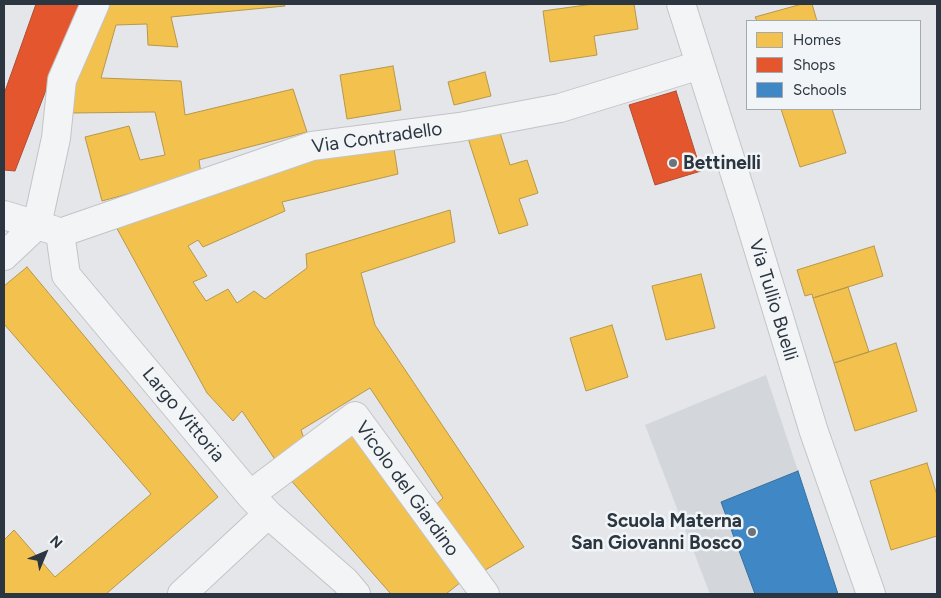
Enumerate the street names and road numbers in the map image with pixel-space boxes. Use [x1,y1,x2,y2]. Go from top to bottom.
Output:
street label: Via Contradello [310,118,444,158]
street label: Via Tullio Buelli [744,236,802,364]
street label: Largo Vittoria [137,363,229,467]
street label: Vicolo del Giardino [350,417,464,561]

